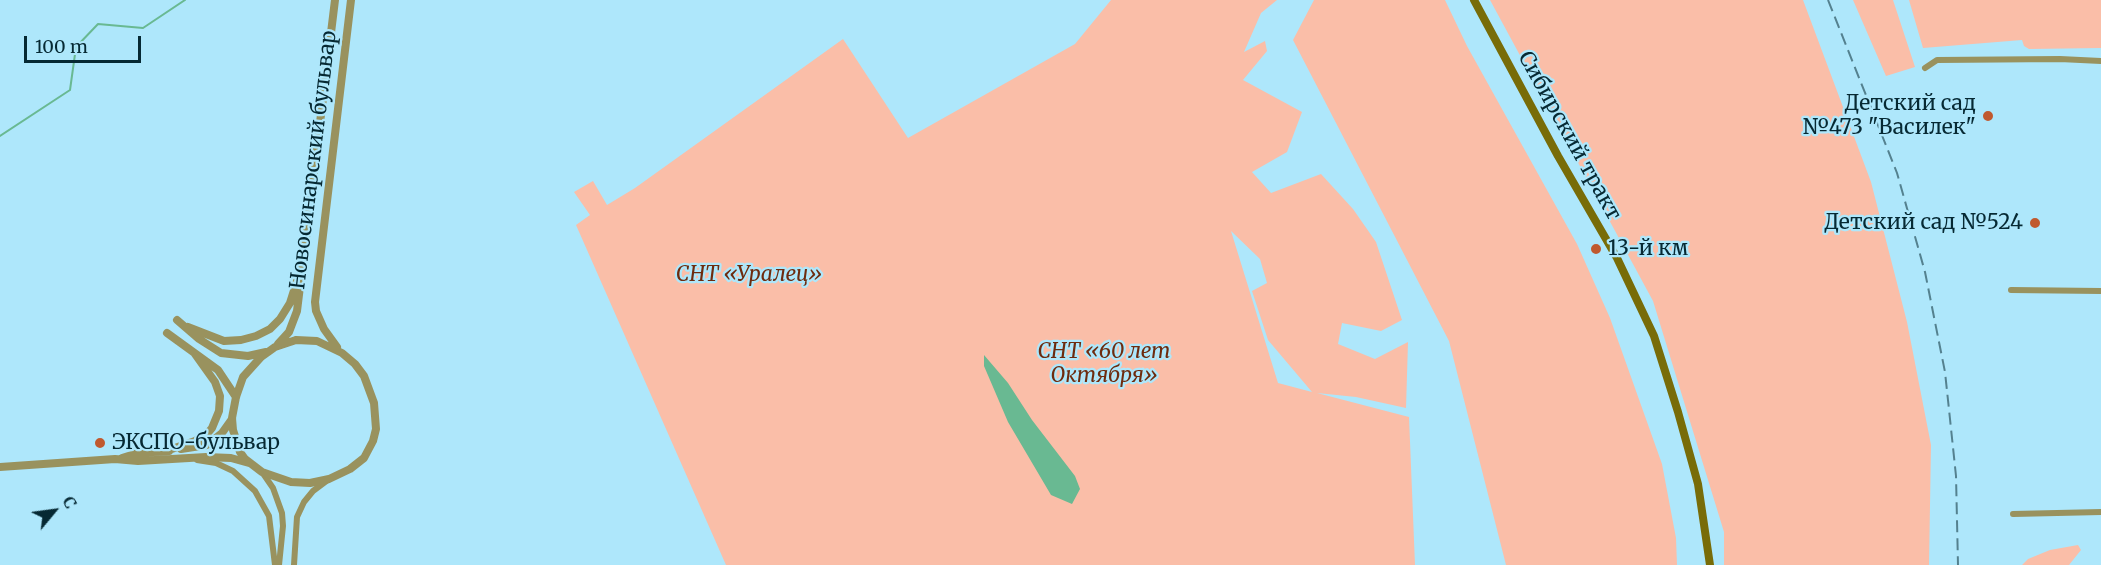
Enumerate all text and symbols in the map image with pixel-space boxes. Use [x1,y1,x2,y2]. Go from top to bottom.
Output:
scale bar [27,24,144,62]
street label: Новосинарский бульвар [286,29,342,291]
text: 100 m [35,35,88,58]
street label: Сибирский тракт [1512,47,1626,225]
place label: Детский сад №473 "Василек" [1803,91,1976,141]
marker: Детский сад №473 "Василек" [1981,109,1995,123]
place label: Детский сад №524 [1824,210,2023,236]
marker: Детский сад №524 [2028,216,2042,230]
place label: 13-й км [1608,236,1688,262]
marker: 13-й км [1589,242,1603,256]
park label: СНТ «Уралец» [676,262,822,288]
park label: СНТ «60 лет Октября» [1037,339,1171,389]
place label: ЭКСПО-бульвар [112,430,280,456]
marker: ЭКСПО-бульвар [93,436,107,450]
north arrow [24,481,84,541]
text: С [58,493,81,512]

